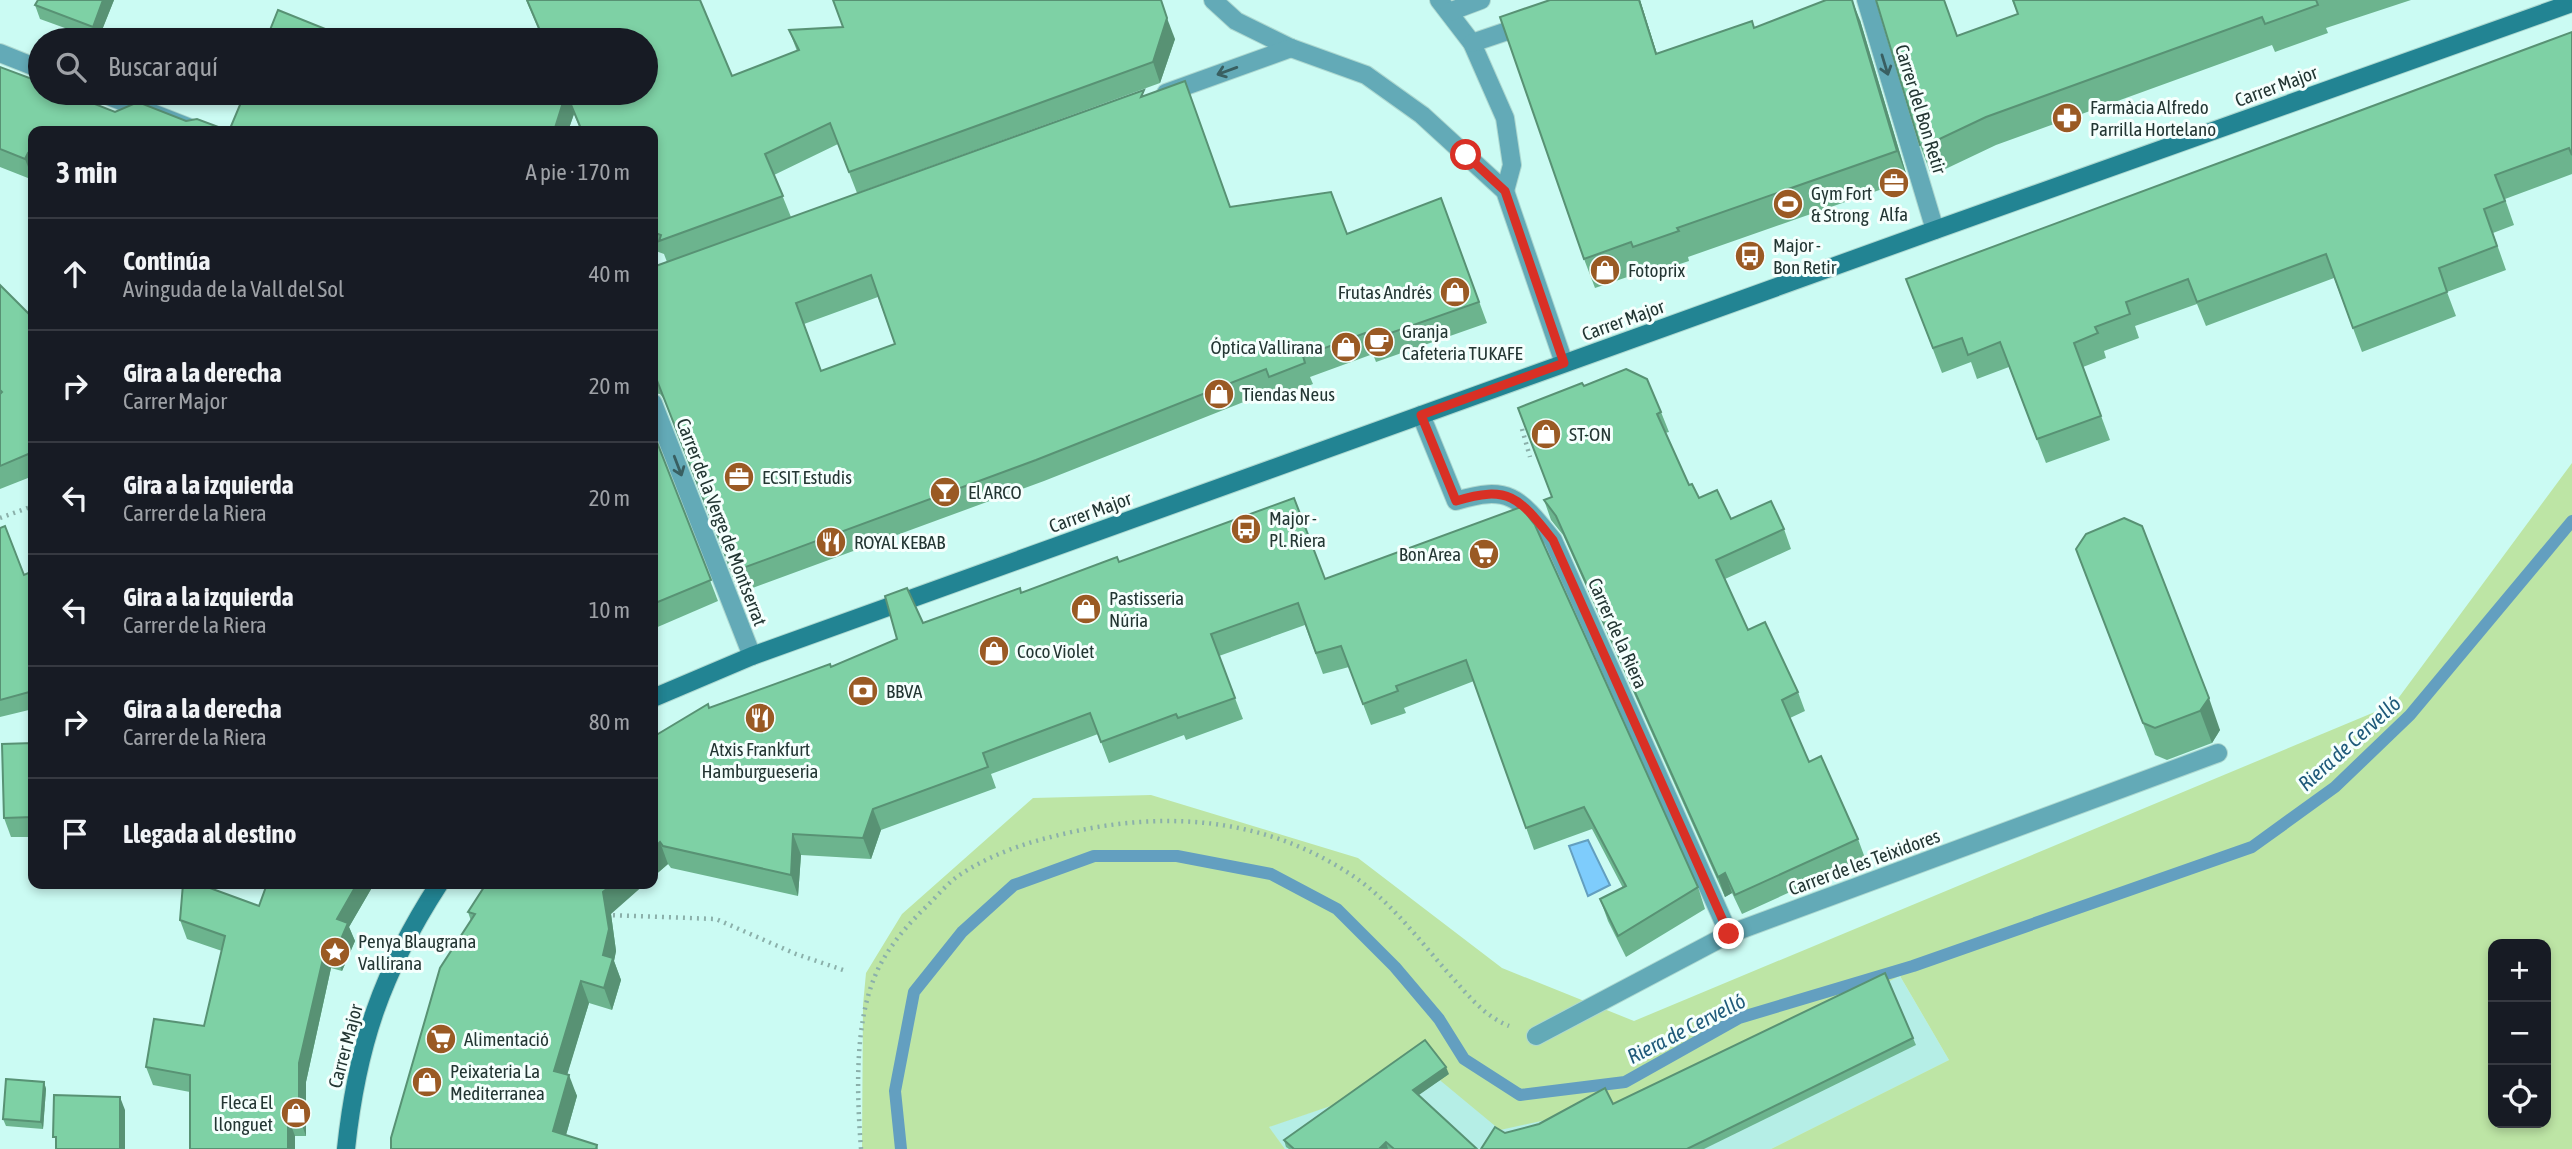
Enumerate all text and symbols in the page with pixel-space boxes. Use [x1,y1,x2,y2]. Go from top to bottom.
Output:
search box [28,28,658,105]
street label: Carrer del Bon Retir [1891,42,1951,177]
icon: search [52,48,90,86]
text: Buscar aquí [108,52,218,82]
one-way arrow [1880,54,1893,76]
street label: Carrer Major [2232,61,2320,111]
one-way arrow [1216,66,1238,78]
place label: Farmàcia Alfredo Parrilla Hortelano [2090,96,2216,140]
pharmacy icon: Farmàcia Alfredo Parrilla Hortelano [2050,101,2084,135]
route start [1450,139,1481,170]
text: 3 min [56,155,117,189]
text: A pie · 170 m [526,159,630,185]
office icon: Alfa [1877,166,1911,200]
place label: Gym Fort & Strong [1811,182,1872,226]
sports icon: Gym Fort & Strong [1771,187,1805,221]
place label: Alfa [1880,203,1908,225]
place label: Major - Bon Retir [1773,234,1837,278]
bus stop icon: Major - Bon Retir [1733,239,1767,273]
text: Continúa [123,246,210,276]
shop icon: Fotoprix [1588,253,1622,287]
icon: ahead [56,255,94,293]
place label: Fotoprix [1628,259,1685,281]
text: 40 m [589,261,630,287]
shop icon: Frutas Andrés [1438,275,1472,309]
text: Avinguda de la Vall del Sol [123,276,344,302]
place label: Frutas Andrés [1338,281,1432,303]
street label: Carrer Major [1579,295,1667,345]
place label: Granja Cafeteria TUKAFE [1402,320,1523,364]
cafe icon: Granja Cafeteria TUKAFE [1362,325,1396,359]
shop icon: Óptica Vallirana [1329,330,1363,364]
place label: Óptica Vallirana [1210,336,1323,358]
text: Gira a la derecha [123,358,282,388]
icon: right [56,367,94,405]
text: 20 m [589,373,630,399]
shop icon: Tiendas Neus [1202,377,1236,411]
place label: Tiendas Neus [1242,383,1335,405]
text: Carrer Major [123,388,227,414]
street label: Carrer de la Verge de Montserrat [672,415,772,629]
shop icon: ST-ON [1529,417,1563,451]
place label: ST-ON [1569,423,1611,445]
one-way arrow [672,455,685,477]
office icon: ECSIT Estudis [722,460,756,494]
place label: ECSIT Estudis [762,466,852,488]
text: Gira a la izquierda [123,470,294,500]
bar icon: El ARCO [928,475,962,509]
icon: left [56,479,94,517]
place label: El ARCO [968,481,1022,503]
text: 20 m [589,485,630,511]
street label: Carrer Major [1046,487,1134,537]
text: Carrer de la Riera [123,500,267,526]
place label: Major - Pl. Riera [1269,507,1326,551]
bus stop icon: Major - Pl. Riera [1229,512,1263,546]
restaurant icon: ROYAL KEBAB [814,525,848,559]
place label: ROYAL KEBAB [854,531,945,553]
supermarket icon: Bon Area [1467,537,1501,571]
place label: Bon Area [1399,543,1461,565]
street label: Carrer de la Riera [1584,574,1652,692]
text: Gira a la izquierda [123,582,294,612]
place label: Pastisseria Núria [1109,587,1184,631]
icon: left [56,591,94,629]
shop icon: Pastisseria Núria [1069,592,1103,626]
text: 10 m [589,597,630,623]
text: Carrer de la Riera [123,612,267,638]
shop icon: Coco Violet [977,634,1011,668]
place label: Coco Violet [1017,640,1095,662]
bank icon: BBVA [846,674,880,708]
place label: BBVA [886,680,923,702]
water label: Riera de Cervelló [2293,691,2405,795]
text: Gira a la derecha [123,694,282,724]
restaurant icon: Atxis Frankfurt Hamburgueseria [743,701,777,735]
icon: right [56,703,94,741]
text: 80 m [589,709,630,735]
text: Carrer de la Riera [123,724,267,750]
place label: Atxis Frankfurt Hamburgueseria [702,738,818,782]
icon: arrive [56,815,94,853]
text: Llegada al destino [123,819,296,849]
street label: Carrer de les Teixidores [1785,824,1943,900]
route end [1713,918,1744,949]
place label: Penya Blaugrana Vallirana [358,930,476,974]
place icon: Penya Blaugrana Vallirana [318,935,352,969]
map controls [2488,939,2551,1128]
button: + [2488,939,2551,1002]
water label: Riera de Cervelló [1623,988,1749,1068]
street label: Carrer Major [323,1001,367,1090]
button: − [2488,1002,2551,1065]
supermarket icon: Alimentació [424,1022,458,1056]
place label: Alimentació [464,1028,549,1050]
place label: Peixateria La Mediterranea [450,1060,545,1104]
shop icon: Peixateria La Mediterranea [410,1065,444,1099]
button: locate [2488,1065,2551,1128]
place label: Fleca El llonguet [214,1091,273,1135]
shop icon: Fleca El llonguet [279,1096,313,1130]

